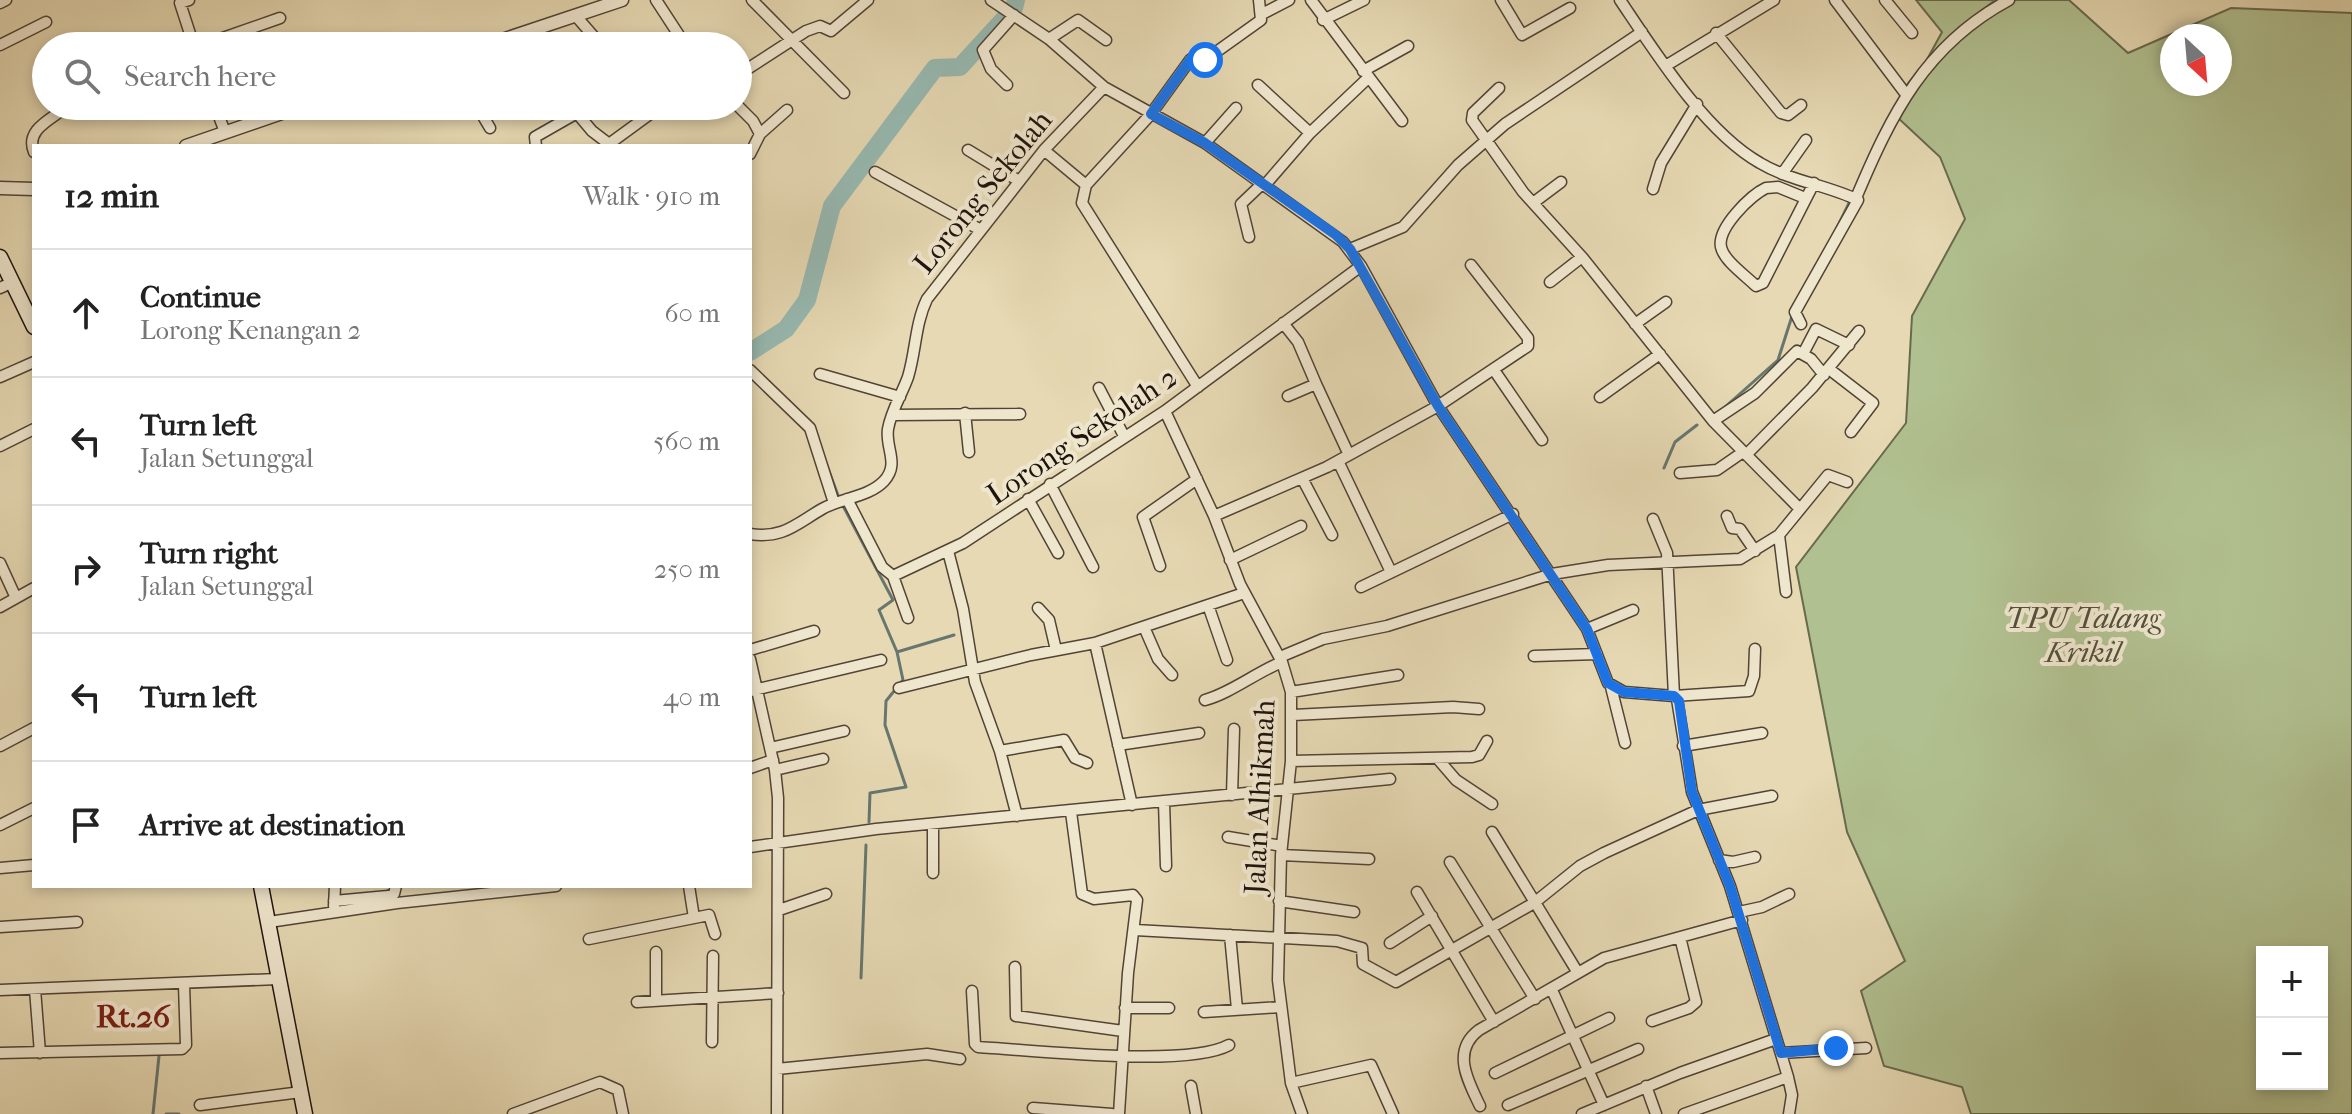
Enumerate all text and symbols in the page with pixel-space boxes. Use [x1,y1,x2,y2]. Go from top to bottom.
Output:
north arrow [2160,24,2232,96]
search box [32,32,752,120]
route start [1187,42,1223,78]
icon: search [60,54,104,98]
text: Search here [124,59,276,94]
street label: Lorong Sekolah [907,103,1060,281]
text: 12 min [64,176,159,216]
text: Walk · 910 m [583,181,720,212]
text: Continue [140,280,261,315]
icon: ahead [64,291,108,335]
text: 60 m [664,298,720,329]
text: Lorong Kenangan 2 [140,315,361,346]
street label: Lorong Sekolah 2 [980,359,1184,513]
text: Turn left [140,408,257,443]
icon: left [64,419,108,463]
text: 560 m [653,426,720,457]
text: Jalan Setunggal [140,443,314,474]
text: Turn right [140,536,278,571]
icon: right [64,547,108,591]
text: 250 m [654,554,720,585]
text: Jalan Setunggal [140,571,314,602]
park label: TPU Talang Krikil [2005,601,2162,670]
icon: left [64,675,108,719]
text: Turn left [140,680,257,715]
text: 40 m [663,682,720,713]
street label: Jalan Alhikmah [1237,699,1283,897]
icon: arrive [64,803,108,847]
text: Arrive at destination [140,808,405,843]
map controls [2256,946,2328,1090]
button: + [2256,946,2328,1018]
district label: Rt.26 [96,998,171,1035]
button: − [2256,1018,2328,1090]
route end [1818,1030,1854,1066]

